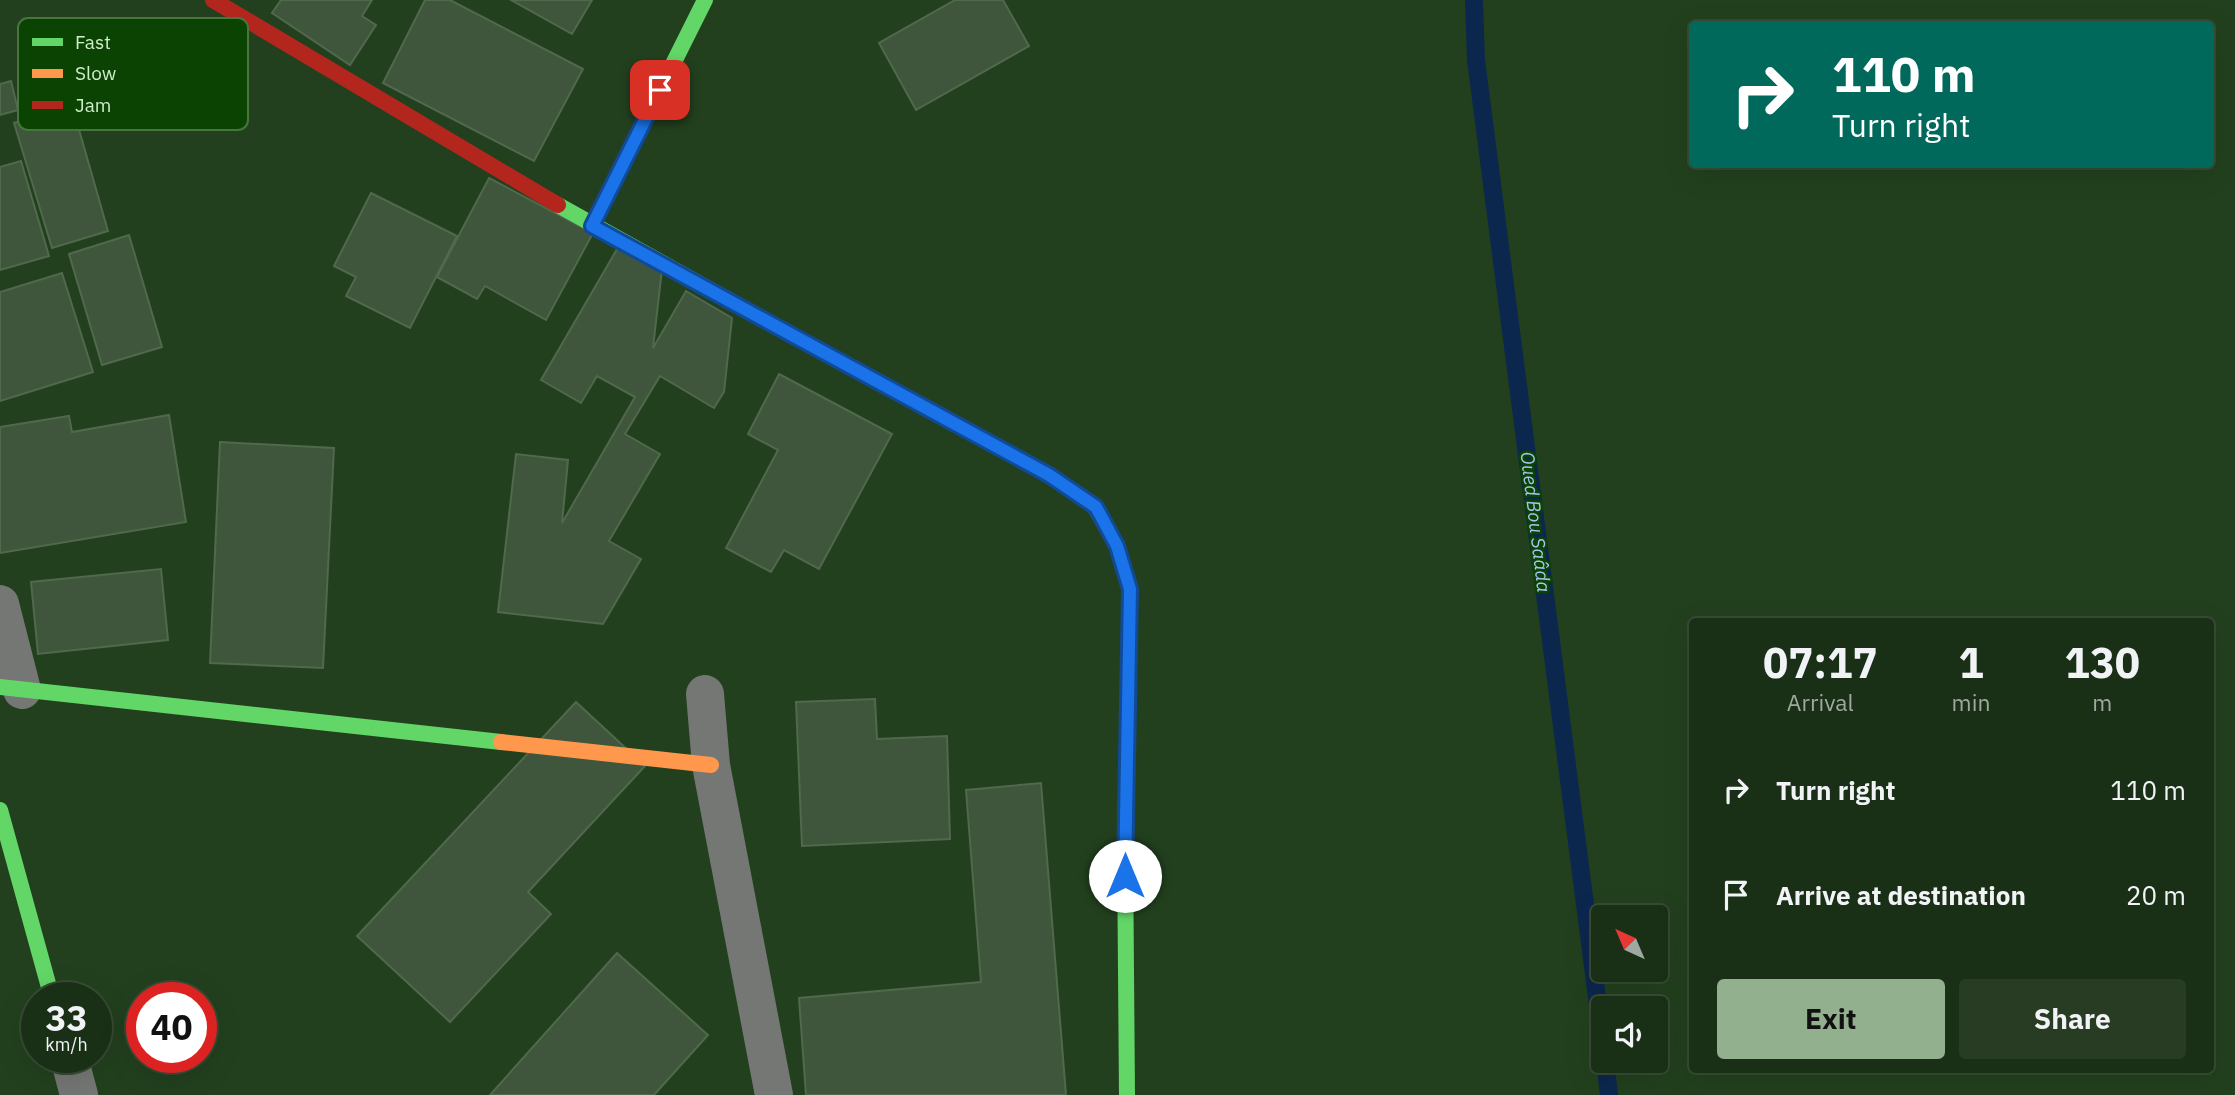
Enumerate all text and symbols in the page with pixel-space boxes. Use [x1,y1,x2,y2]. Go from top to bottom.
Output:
legend [18,18,248,130]
text: Fast [75,30,111,54]
text: 110 m [1832,42,1976,105]
icon: right [1717,49,1808,140]
pin [630,60,690,120]
text: Slow [75,61,116,85]
icon: arrive [641,71,679,109]
text: Jam [75,93,111,117]
text: Turn right [1832,104,1970,146]
water label: Oued Bou Saâda [1515,450,1557,594]
text: 07:17 [1763,635,1878,690]
text: 1 [1958,635,1984,690]
text: 130 [2064,635,2140,690]
text: Arrival [1787,687,1854,717]
text: min [1952,687,1990,717]
text: m [2092,687,2112,717]
icon: right [1717,771,1755,809]
text: Turn right [1776,773,1895,807]
text: 110 m [2110,773,2186,807]
position arrow [1088,839,1162,913]
icon: arrive [1717,876,1755,914]
text: Arrive at destination [1776,878,2026,912]
text: 20 m [2126,878,2186,912]
north arrow [1591,905,1668,982]
map controls [1591,905,1668,1073]
button: Exit [1717,979,1945,1059]
button: Share [1959,979,2186,1059]
speed limit sign: 40 [126,982,217,1073]
text: 33 [45,995,88,1041]
button: sound [1591,996,1668,1073]
text: km/h [45,1033,88,1056]

